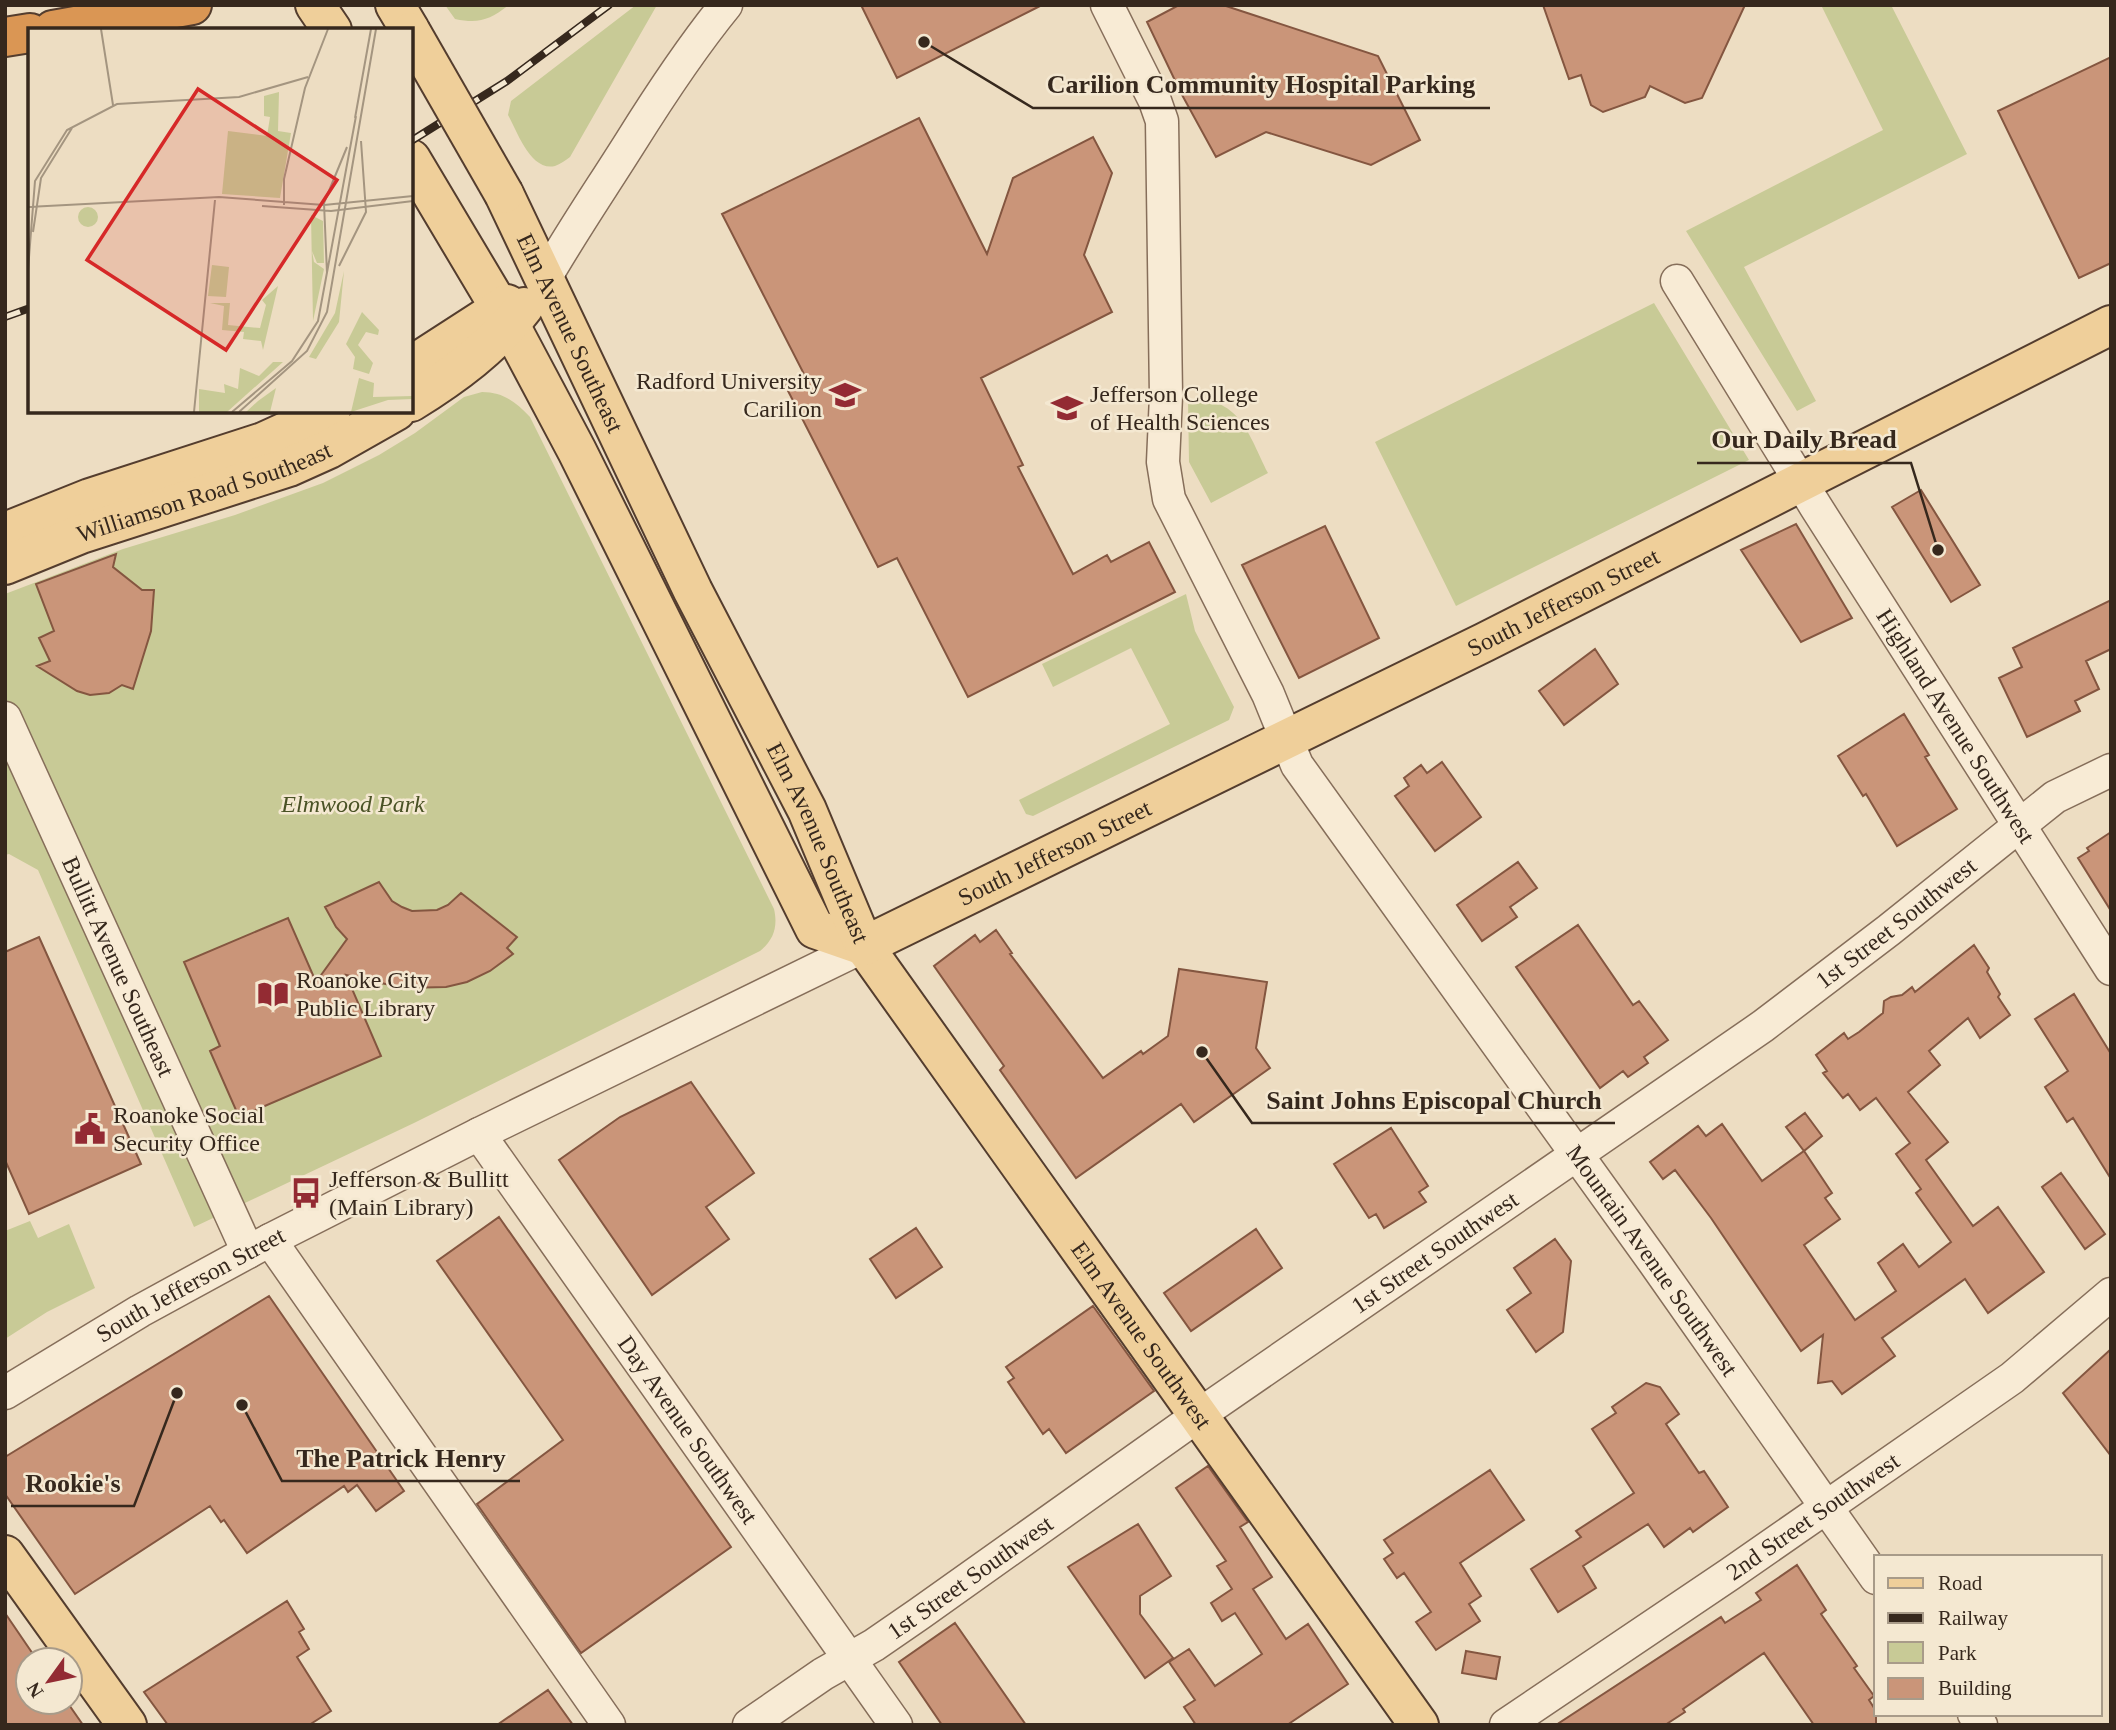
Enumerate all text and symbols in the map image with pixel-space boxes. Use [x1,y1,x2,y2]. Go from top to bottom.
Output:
inset map [28,28,413,413]
callout: Carilion Community Hospital Parking [1033,61,1490,108]
text: Carilion Community Hospital Parking [1047,70,1475,99]
street label: Elm Avenue Southeast [512,230,629,437]
place label: Radford University Carilion [636,368,822,422]
school or university icon: Radford University Carilion [828,378,862,412]
place label: Jefferson College of Health Sciences [1090,381,1270,435]
school or university icon: Jefferson College of Health Sciences [1050,391,1084,425]
callout: Our Daily Bread [1697,416,1911,463]
text: Our Daily Bread [1711,425,1897,454]
street label: Williamson Road Southeast [74,437,336,547]
street label: South Jefferson Street [1463,543,1664,662]
street label: Highland Avenue Southwest [1871,604,2040,848]
street label: Elm Avenue Southeast [761,738,874,947]
park label: Elmwood Park [280,791,425,817]
street label: South Jefferson Street [954,794,1155,911]
street label: 1st Street Southwest [1811,852,1982,994]
street label: Bullitt Avenue Southeast [57,853,179,1081]
place label: Roanoke City Public Library [296,967,435,1021]
library icon: Roanoke City Public Library [256,977,290,1011]
callout: Saint Johns Episcopal Church [1252,1076,1615,1123]
text: Saint Johns Episcopal Church [1266,1086,1602,1115]
place label: Roanoke Social Security Office [113,1102,265,1156]
public building icon: Roanoke Social Security Office [73,1112,107,1146]
street label: Mountain Avenue Southwest [1561,1140,1743,1381]
place label: Jefferson & Bullitt (Main Library) [329,1166,509,1220]
bus stop icon: Jefferson & Bullitt (Main Library) [289,1176,323,1210]
street label: 1st Street Southwest [1347,1186,1523,1319]
street label: South Jefferson Street [92,1222,289,1347]
street label: Elm Avenue Southwest [1066,1237,1217,1434]
street label: Day Avenue Southwest [613,1331,763,1529]
callout: The Patrick Henry [282,1434,520,1481]
text: The Patrick Henry [296,1444,506,1473]
street label: 2nd Street Southwest [1722,1447,1904,1585]
callout: Rookie's [11,1459,134,1506]
text: Rookie's [25,1469,121,1498]
street label: 1st Street Southwest [883,1510,1058,1645]
legend [1874,1555,2102,1716]
text: Road [1938,1571,1983,1595]
text: Railway [1938,1606,2008,1630]
text: Park [1938,1641,1977,1665]
north arrow [14,1646,84,1716]
text: Building [1938,1676,2012,1700]
text: N [22,1678,48,1701]

